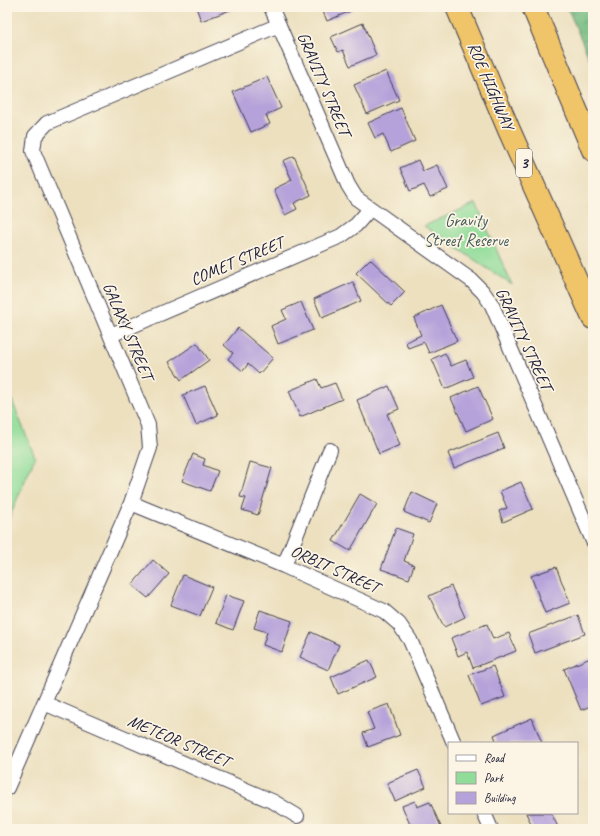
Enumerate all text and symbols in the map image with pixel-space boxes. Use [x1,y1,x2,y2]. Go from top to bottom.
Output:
street label: GRAVITY STREET [293,29,357,143]
street label: ROE HIGHWAY [463,39,520,135]
road number: 3 [516,149,532,177]
park label: Gravity Street Reserve [424,210,510,251]
street label: COMET STREET [187,231,290,290]
street label: GALAXY STREET [98,279,160,387]
street label: GRAVITY STREET [491,284,559,397]
street label: ORBIT STREET [287,540,385,599]
street label: METEOR STREET [125,710,236,773]
legend [448,742,578,814]
text: Road [484,750,506,766]
text: Park [484,770,505,786]
text: Building [484,790,516,806]

